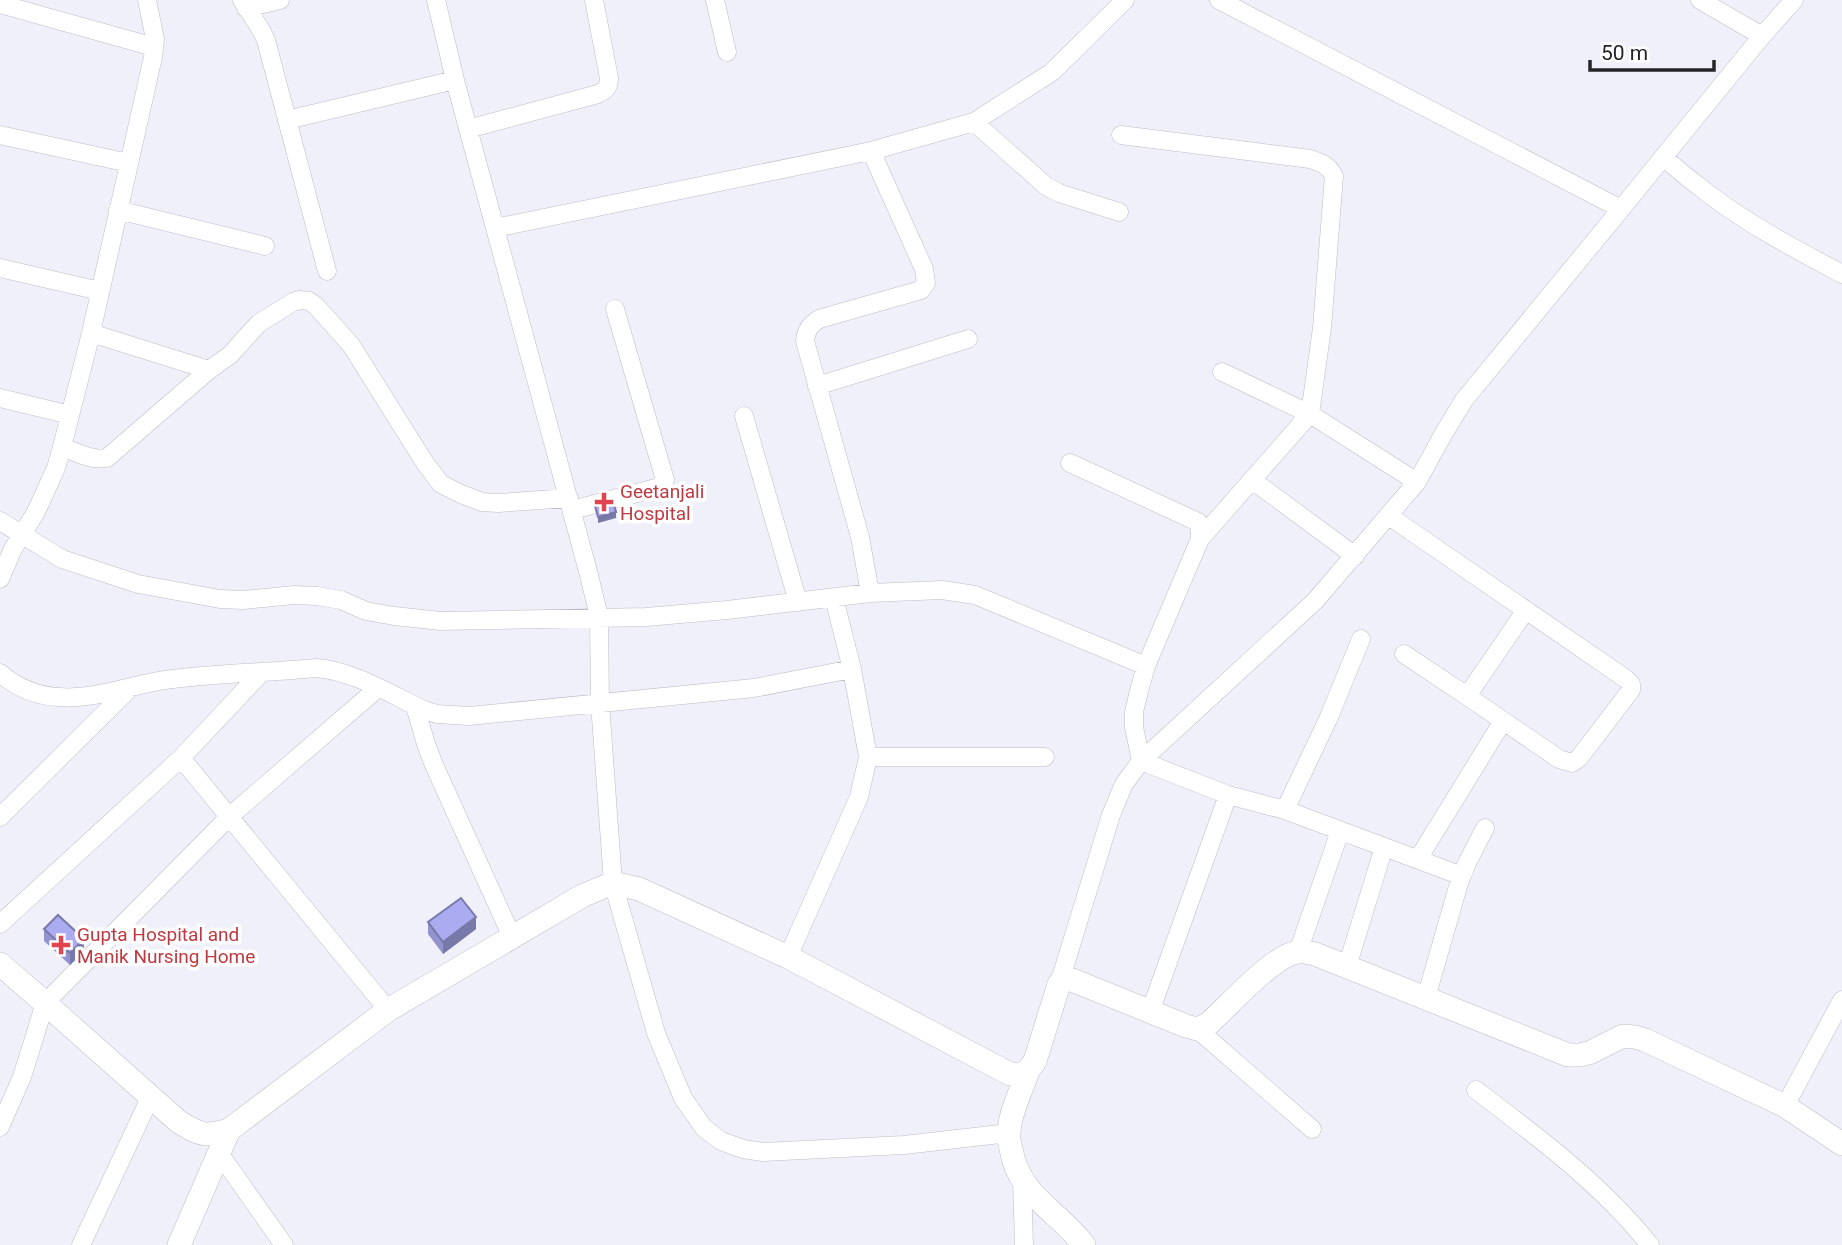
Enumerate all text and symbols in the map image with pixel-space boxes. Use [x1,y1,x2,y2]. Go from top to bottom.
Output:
scale bar [1590,28,1714,72]
text: 50 m [1601,41,1648,65]
place label: Geetanjali Hospital [620,480,704,525]
marker: Geetanjali Hospital [594,492,614,512]
place label: Gupta Hospital and Manik Nursing Home [77,923,255,968]
marker: Gupta Hospital and Manik Nursing Home [51,935,71,955]

